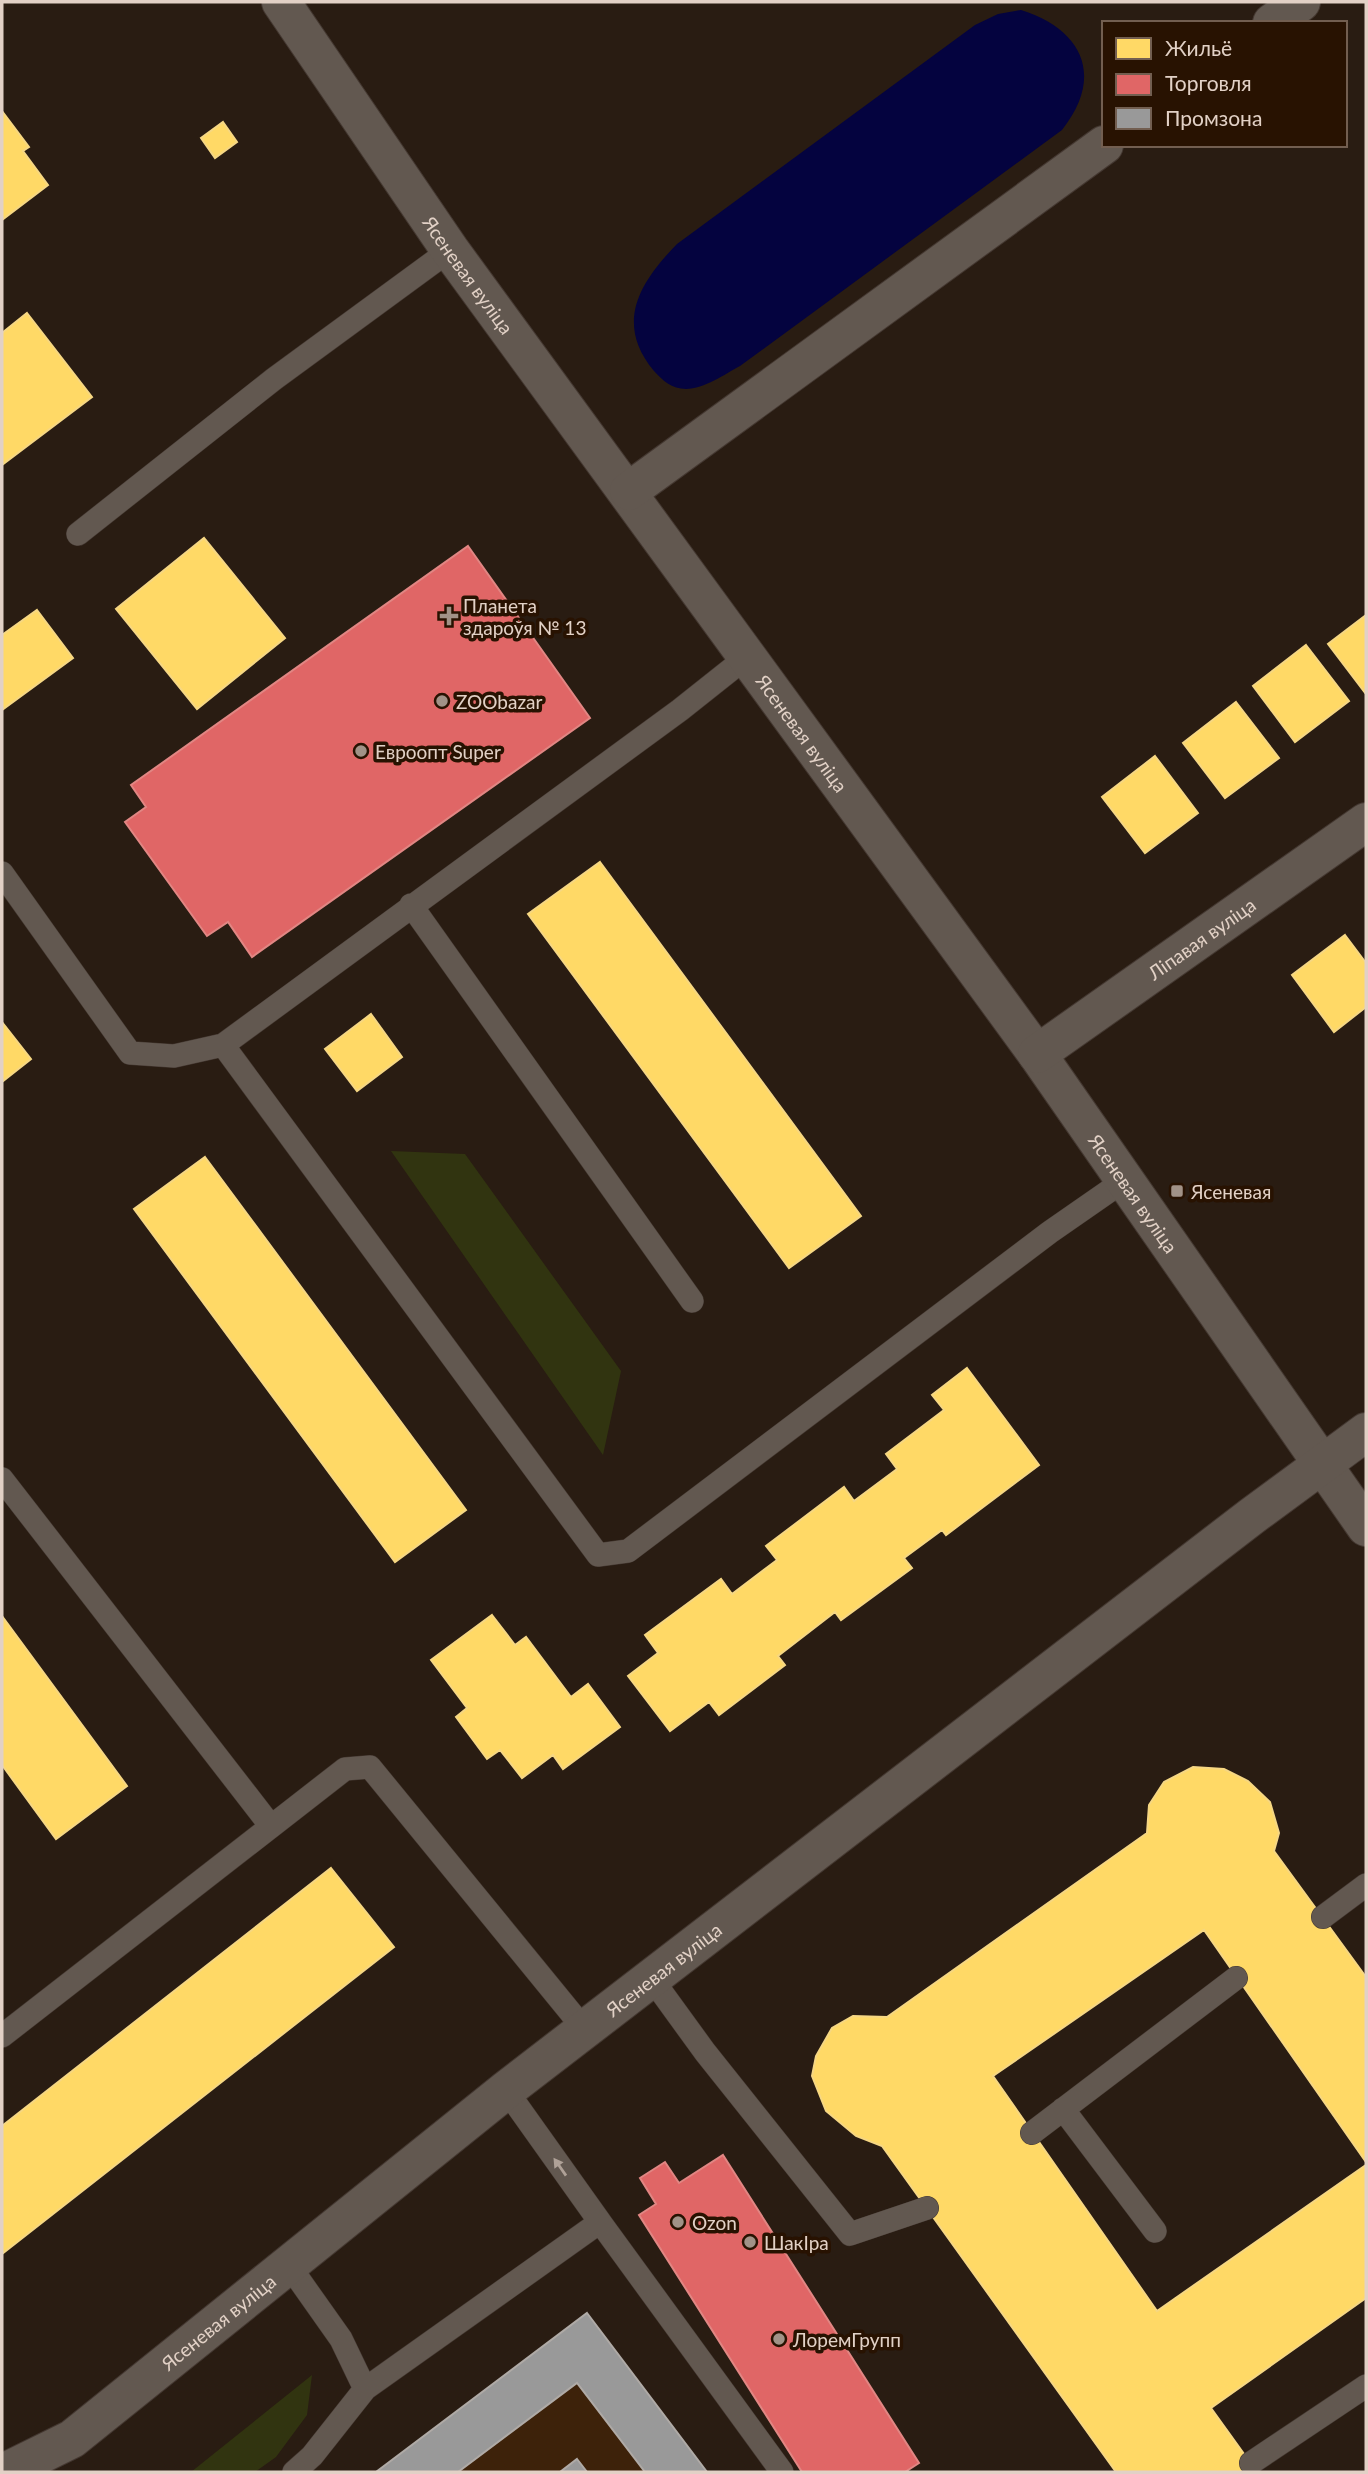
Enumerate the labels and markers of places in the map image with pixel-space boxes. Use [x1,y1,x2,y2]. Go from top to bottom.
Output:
place label: Планета здароўя № 13 [463,594,586,639]
marker: Планета здароўя № 13 [441,608,457,624]
place label: ZOObazar [456,690,542,713]
marker: ZOObazar [434,693,450,709]
place label: Евроопт Super [375,740,501,763]
marker: Евроопт Super [353,743,369,759]
place label: Ясеневая [1190,1180,1271,1203]
marker: Ясеневая [1169,1183,1185,1199]
place label: Ozon [692,2211,737,2234]
marker: Ozon [670,2214,686,2230]
place label: ШакІра [764,2231,829,2254]
marker: ШакІра [742,2234,758,2250]
place label: ЛоремГрупп [792,2328,901,2351]
marker: ЛоремГрупп [771,2331,787,2347]

